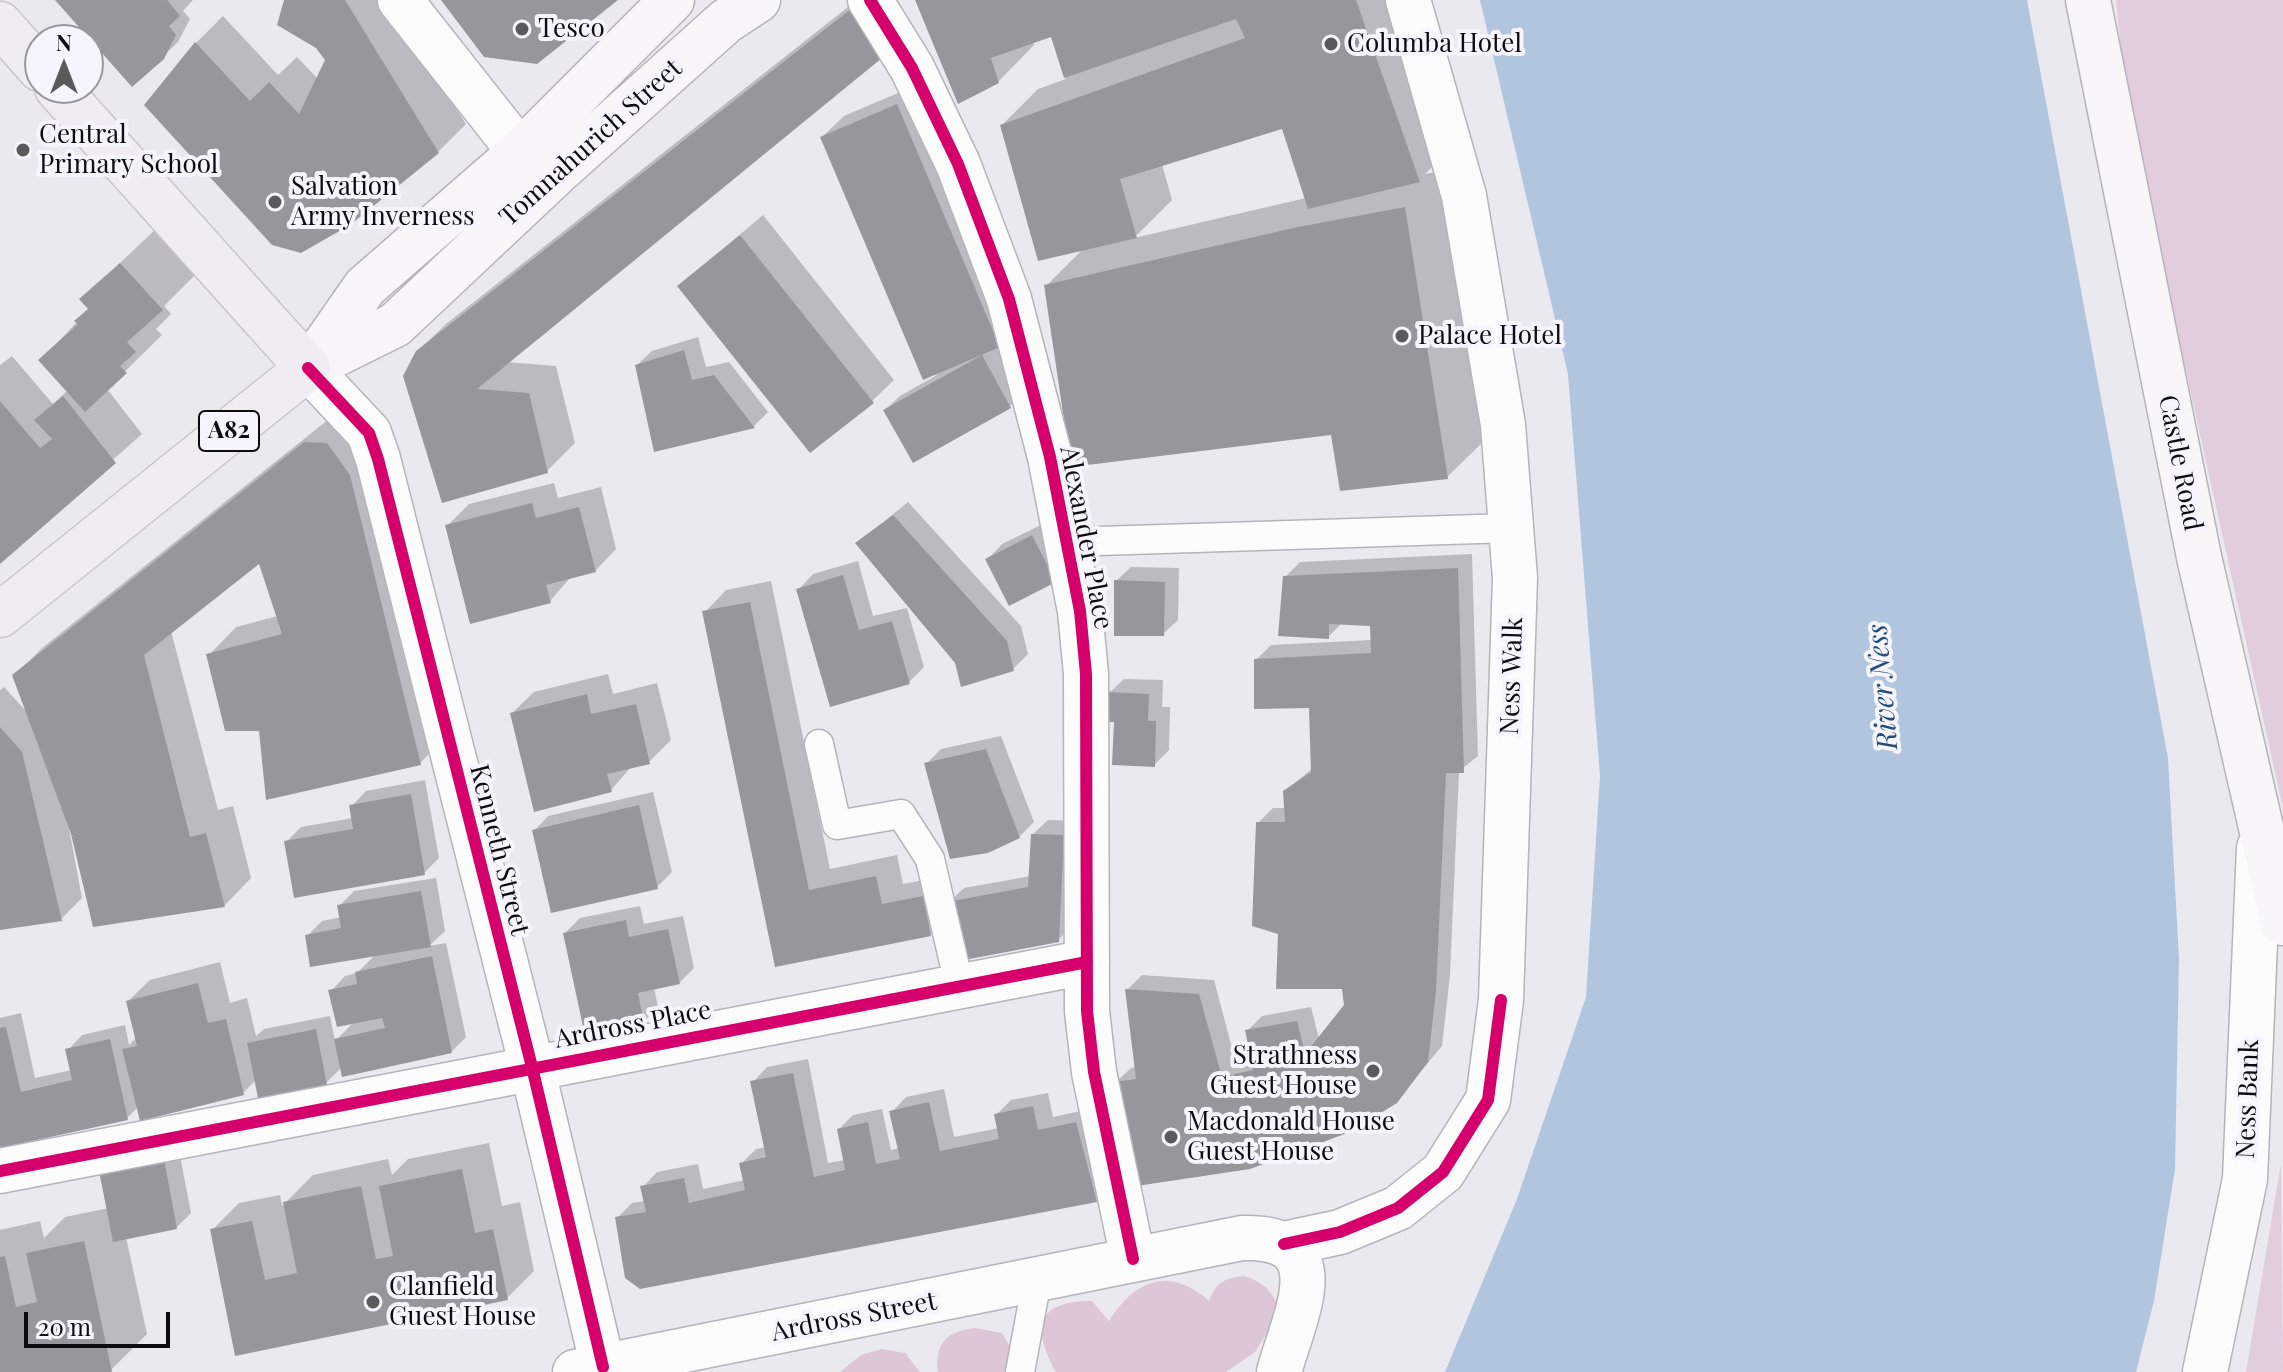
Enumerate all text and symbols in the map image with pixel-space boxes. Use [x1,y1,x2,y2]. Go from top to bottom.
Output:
place label: Tesco [538,13,605,45]
marker: Tesco [513,20,531,38]
north arrow [24,24,104,104]
text: N [56,27,72,57]
place label: Columba Hotel [1347,28,1522,60]
marker: Columba Hotel [1322,35,1340,53]
street label: Tomnahurich Street [493,53,689,233]
place label: Central Primary School [39,119,218,180]
marker: Central Primary School [14,141,32,159]
place label: Salvation Army Inverness [291,171,475,232]
marker: Salvation Army Inverness [266,193,284,211]
place label: Palace Hotel [1418,320,1562,352]
marker: Palace Hotel [1393,327,1411,345]
street label: Castle Road [2152,392,2208,534]
road number: A82 [199,411,259,451]
street label: Alexander Place [1053,444,1119,632]
street label: Ness Walk [1494,617,1530,735]
water label: River Ness [1861,623,1905,751]
street label: Kenneth Street [463,761,535,939]
street label: Ardross Place [552,995,714,1055]
street label: Ness Bank [2230,1039,2266,1159]
place label: Strathness Guest House [1210,1040,1357,1102]
marker: Strathness Guest House [1364,1062,1382,1080]
place label: Macdonald House Guest House [1187,1106,1395,1168]
marker: Macdonald House Guest House [1162,1128,1180,1146]
place label: Clanfield Guest House [389,1271,536,1332]
street label: Ardross Street [769,1286,939,1348]
marker: Clanfield Guest House [364,1293,382,1311]
scale bar [28,1296,174,1346]
text: 20 m [38,1310,91,1342]

